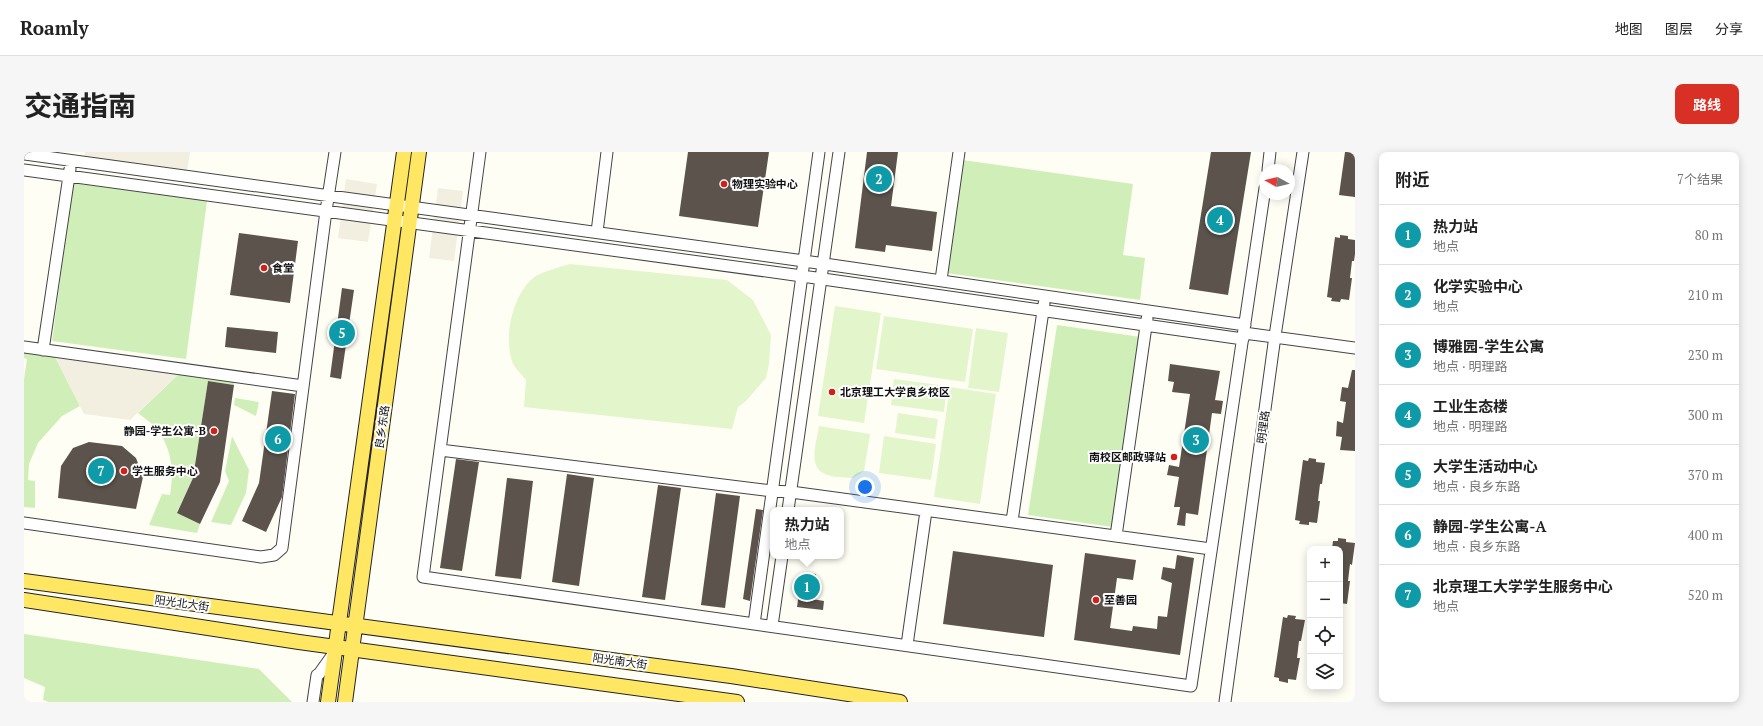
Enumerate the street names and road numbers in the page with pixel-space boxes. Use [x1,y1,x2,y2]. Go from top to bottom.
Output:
street label: 良乡东路 [372,404,392,450]
street label: 明理路 [1254,410,1272,444]
street label: 阳光北大街 [154,592,210,614]
street label: 阳光南大街 [592,650,648,672]

